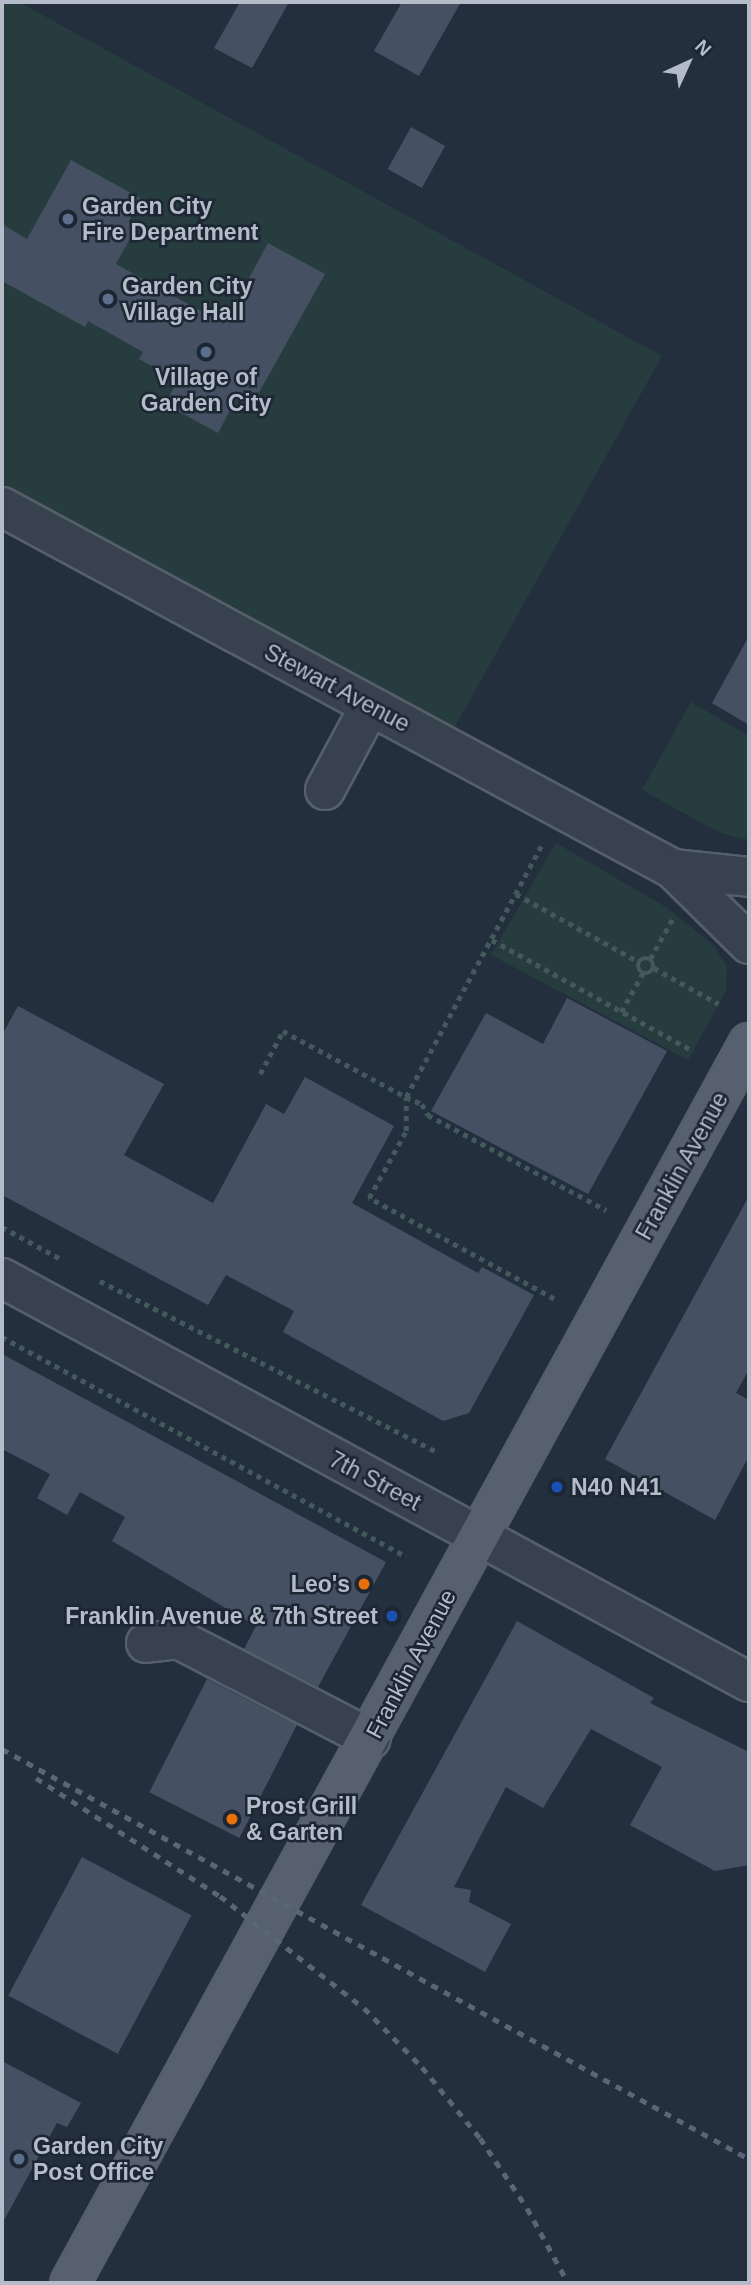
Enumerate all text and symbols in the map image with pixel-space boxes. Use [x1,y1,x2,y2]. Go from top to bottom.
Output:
north arrow [653,28,723,98]
text: N [691,36,715,60]
place label: Garden City Fire Department [82,192,258,246]
marker: Garden City Fire Department [60,211,76,227]
place label: Garden City Village Hall [122,272,252,326]
marker: Garden City Village Hall [100,291,116,307]
marker: Village of Garden City [198,344,214,360]
place label: Village of Garden City [141,363,271,417]
street label: Stewart Avenue [259,638,415,738]
street label: Franklin Avenue [630,1087,734,1245]
street label: 7th Street [324,1445,426,1517]
place label: N40 N41 [571,1473,662,1501]
marker: N40 N41 [549,1479,565,1495]
place label: Leo's [291,1570,350,1598]
marker: Leo's [356,1576,372,1592]
street label: Franklin Avenue [360,1584,462,1744]
place label: Franklin Avenue & 7th Street [64,1602,378,1630]
marker: Franklin Avenue & 7th Street [384,1608,400,1624]
place label: Prost Grill & Garten [246,1792,357,1846]
marker: Prost Grill & Garten [224,1811,240,1827]
place label: Garden City Post Office [33,2132,163,2186]
marker: Garden City Post Office [11,2151,27,2167]

